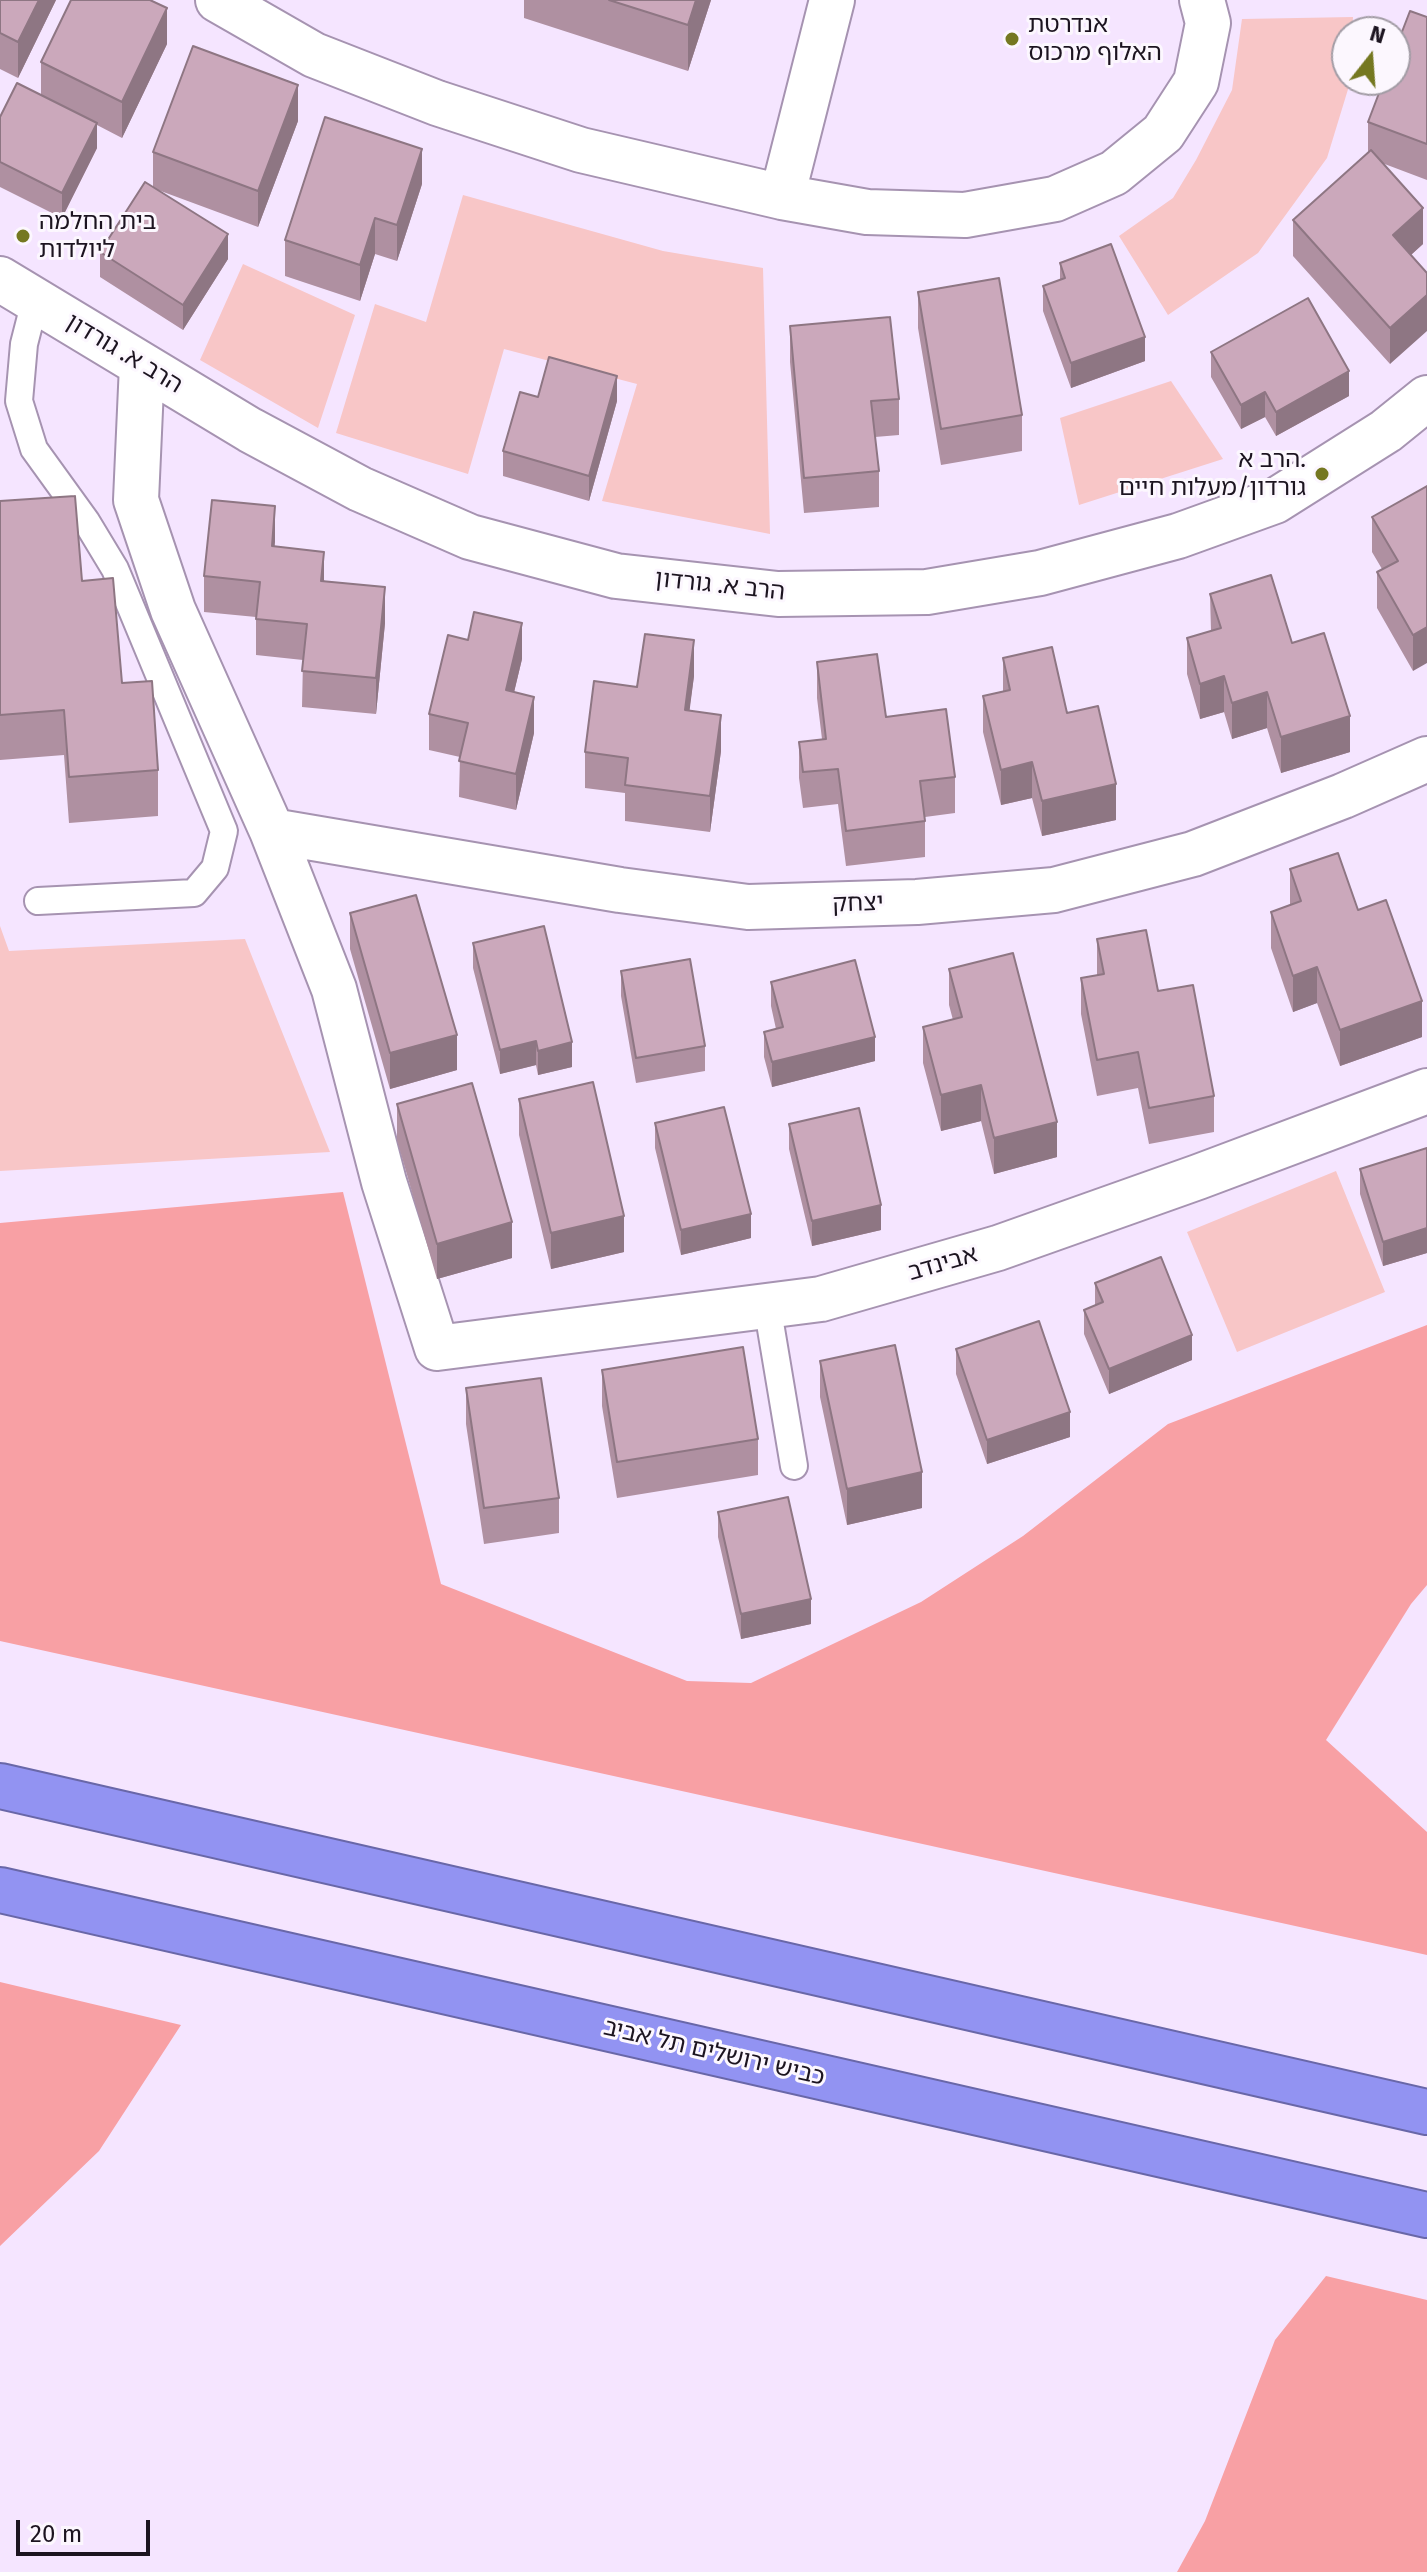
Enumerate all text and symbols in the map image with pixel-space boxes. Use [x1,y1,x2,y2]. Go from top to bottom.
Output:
place label: אנדרטת האלוף מרכוס [1028,11,1162,67]
north arrow [1331,16,1411,96]
text: N [1367,19,1389,50]
marker: אנדרטת האלוף מרכוס [1003,30,1021,48]
place label: בית החלמה ליולדות [39,208,156,264]
marker: בית החלמה ליולדות [14,227,32,245]
street label: הרב א. גורדון [61,308,187,400]
place label: הרב א. גורדון/מעלות חיים [1119,446,1306,502]
marker: הרב א. גורדון/מעלות חיים [1313,465,1331,483]
street label: הרב א. גורדון [654,565,786,607]
street label: יצחק [832,889,884,919]
street label: אבינדב [905,1240,981,1288]
street label: כביש ירושלים תל אביב [601,2014,827,2092]
scale bar [20,2504,154,2554]
text: 20 m [30,2520,82,2548]

